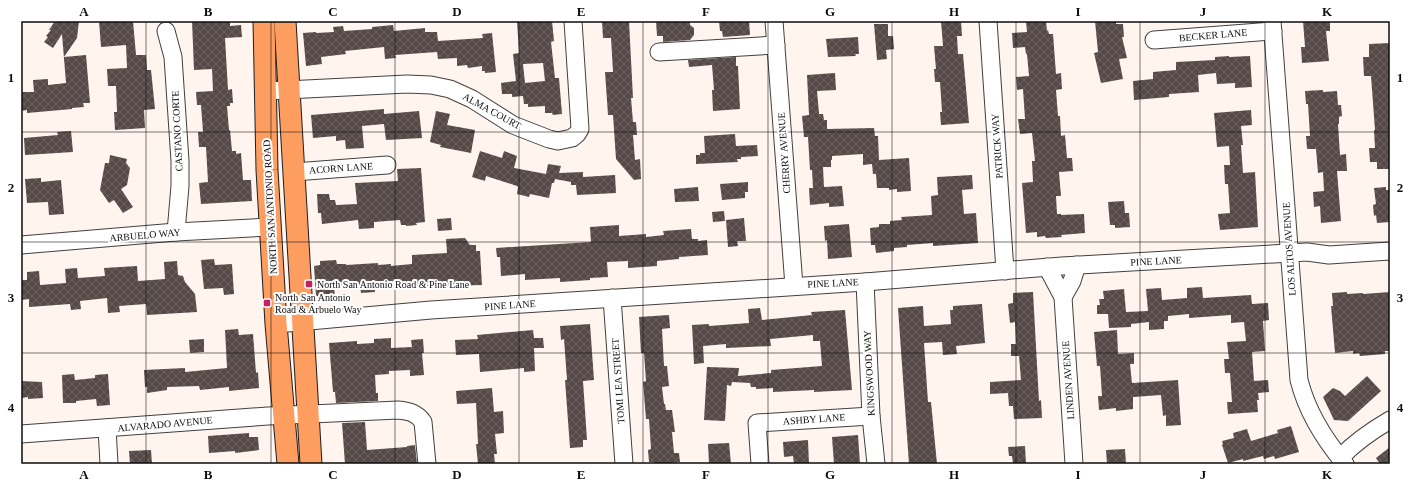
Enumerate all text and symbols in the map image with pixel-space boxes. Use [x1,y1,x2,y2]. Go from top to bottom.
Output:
text: A [79,4,89,19]
text: B [204,4,213,19]
text: C [328,4,338,19]
text: D [452,4,462,19]
text: E [577,4,585,19]
text: F [702,4,710,19]
text: G [825,4,835,19]
text: H [949,4,959,19]
text: I [1075,4,1081,19]
text: J [1200,4,1207,19]
text: K [1322,4,1333,19]
street label: BECKER LANE [1178,27,1248,43]
text: 1 [8,70,14,85]
text: 1 [1397,70,1403,85]
street label: CASTANO CORTE [169,90,185,172]
street label: ALMA COURT [461,91,523,131]
street label: CHERRY AVENUE [776,112,792,194]
street label: PATRICK WAY [989,113,1005,179]
street label: NORTH SAN ANTONIO ROAD [261,140,279,274]
street label: ACORN LANE [309,160,373,176]
text: 2 [8,180,14,195]
text: 2 [1397,180,1403,195]
street label: LOS ALTOS AVENUE [1280,202,1298,296]
street label: ARBUELO WAY [109,226,181,244]
street label: PINE LANE [1130,254,1182,268]
street label: PINE LANE [807,276,859,290]
marker: North San Antonio Road & Pine Lane [304,279,314,289]
place label: North San Antonio Road & Pine Lane [317,279,470,290]
text: 3 [8,290,15,305]
text: 3 [1397,290,1404,305]
place label: North San Antonio Road & Arbuelo Way [275,292,362,315]
marker: North San Antonio Road & Arbuelo Way [262,298,272,308]
street label: PINE LANE [484,298,536,312]
street label: KINGSWOOD WAY [861,330,877,416]
street label: TOMI LEA STREET [610,338,626,424]
street label: LINDEN AVENUE [1060,340,1076,420]
text: 4 [8,400,15,415]
text: 4 [1397,400,1404,415]
street label: ASHBY LANE [782,411,846,427]
street label: ALVARADO AVENUE [117,414,213,434]
text: A [79,467,89,482]
text: B [204,467,213,482]
text: C [328,467,338,482]
text: D [452,467,462,482]
text: E [577,467,585,482]
text: F [702,467,710,482]
text: G [825,467,835,482]
text: H [949,467,959,482]
text: I [1075,467,1081,482]
text: J [1200,467,1207,482]
text: K [1322,467,1333,482]

